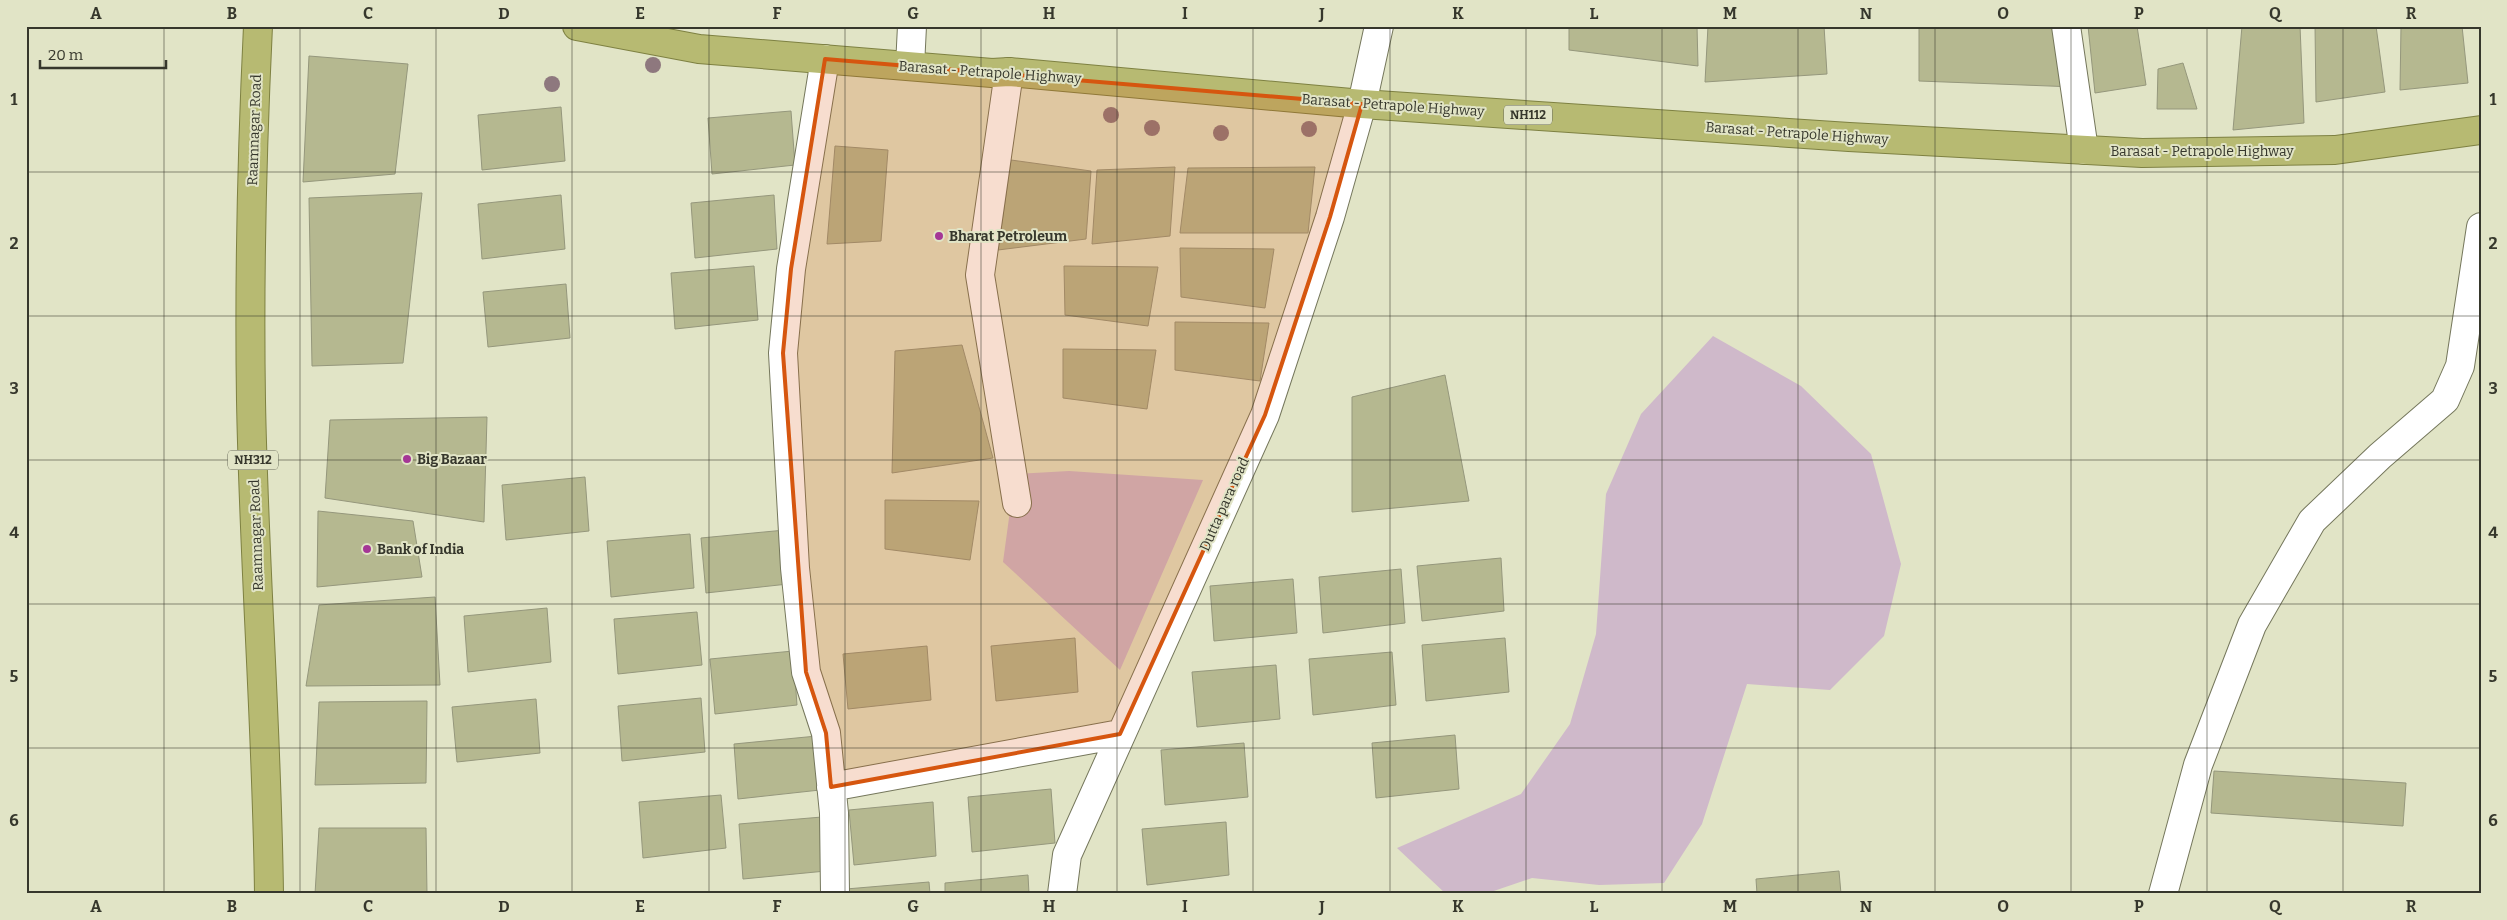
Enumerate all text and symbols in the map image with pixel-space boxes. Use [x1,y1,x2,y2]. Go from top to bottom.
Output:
text: A [90,4,102,23]
text: B [227,4,237,23]
text: C [363,4,373,23]
text: D [498,4,510,23]
text: E [635,4,645,23]
text: F [773,4,782,23]
text: G [907,4,919,23]
text: H [1043,4,1056,23]
text: I [1182,4,1188,23]
text: J [1318,4,1325,23]
text: K [1452,4,1464,23]
text: L [1590,4,1599,23]
text: M [1723,4,1737,23]
text: N [1860,4,1872,23]
text: O [1997,4,2009,23]
text: P [2134,4,2144,23]
text: Q [2269,4,2283,23]
text: R [2406,4,2417,23]
scale bar [40,38,166,70]
text: 20 m [48,46,84,64]
street label: Barasat - Petrapole Highway [898,58,1083,87]
street label: Raamnagar Road [244,74,265,186]
text: 1 [11,90,18,109]
text: 1 [2490,90,2497,109]
street label: Barasat - Petrapole Highway [1301,91,1486,120]
road number: NH112 [1504,106,1552,124]
street label: Barasat - Petrapole Highway [1705,119,1890,148]
street label: Barasat - Petrapole Highway [2110,143,2294,160]
place label: Bharat Petroleum [949,228,1068,245]
marker: Bharat Petroleum [933,230,945,242]
text: 2 [9,234,19,253]
text: 2 [2488,234,2498,253]
text: 3 [9,379,19,398]
text: 3 [2488,379,2498,398]
road number: NH312 [228,450,278,470]
place label: Big Bazaar [417,451,487,468]
marker: Big Bazaar [401,453,413,465]
street label: Dutta para road [1196,455,1253,554]
street label: Raamnagar Road [246,479,267,591]
text: 4 [9,523,19,542]
text: 4 [2488,523,2498,542]
place label: Bank of India [377,541,464,558]
marker: Bank of India [361,543,373,555]
text: 5 [10,667,19,686]
text: 5 [2489,667,2498,686]
text: 6 [9,811,19,830]
text: 6 [2488,811,2498,830]
text: A [90,897,102,916]
text: B [227,897,237,916]
text: C [363,897,373,916]
text: D [498,897,510,916]
text: E [635,897,645,916]
text: F [773,897,782,916]
text: G [907,897,919,916]
text: H [1043,897,1056,916]
text: I [1182,897,1188,916]
text: J [1318,897,1325,916]
text: K [1452,897,1464,916]
text: L [1590,897,1599,916]
text: M [1723,897,1737,916]
text: N [1860,897,1872,916]
text: O [1997,897,2009,916]
text: P [2134,897,2144,916]
text: Q [2269,897,2283,916]
text: R [2406,897,2417,916]

